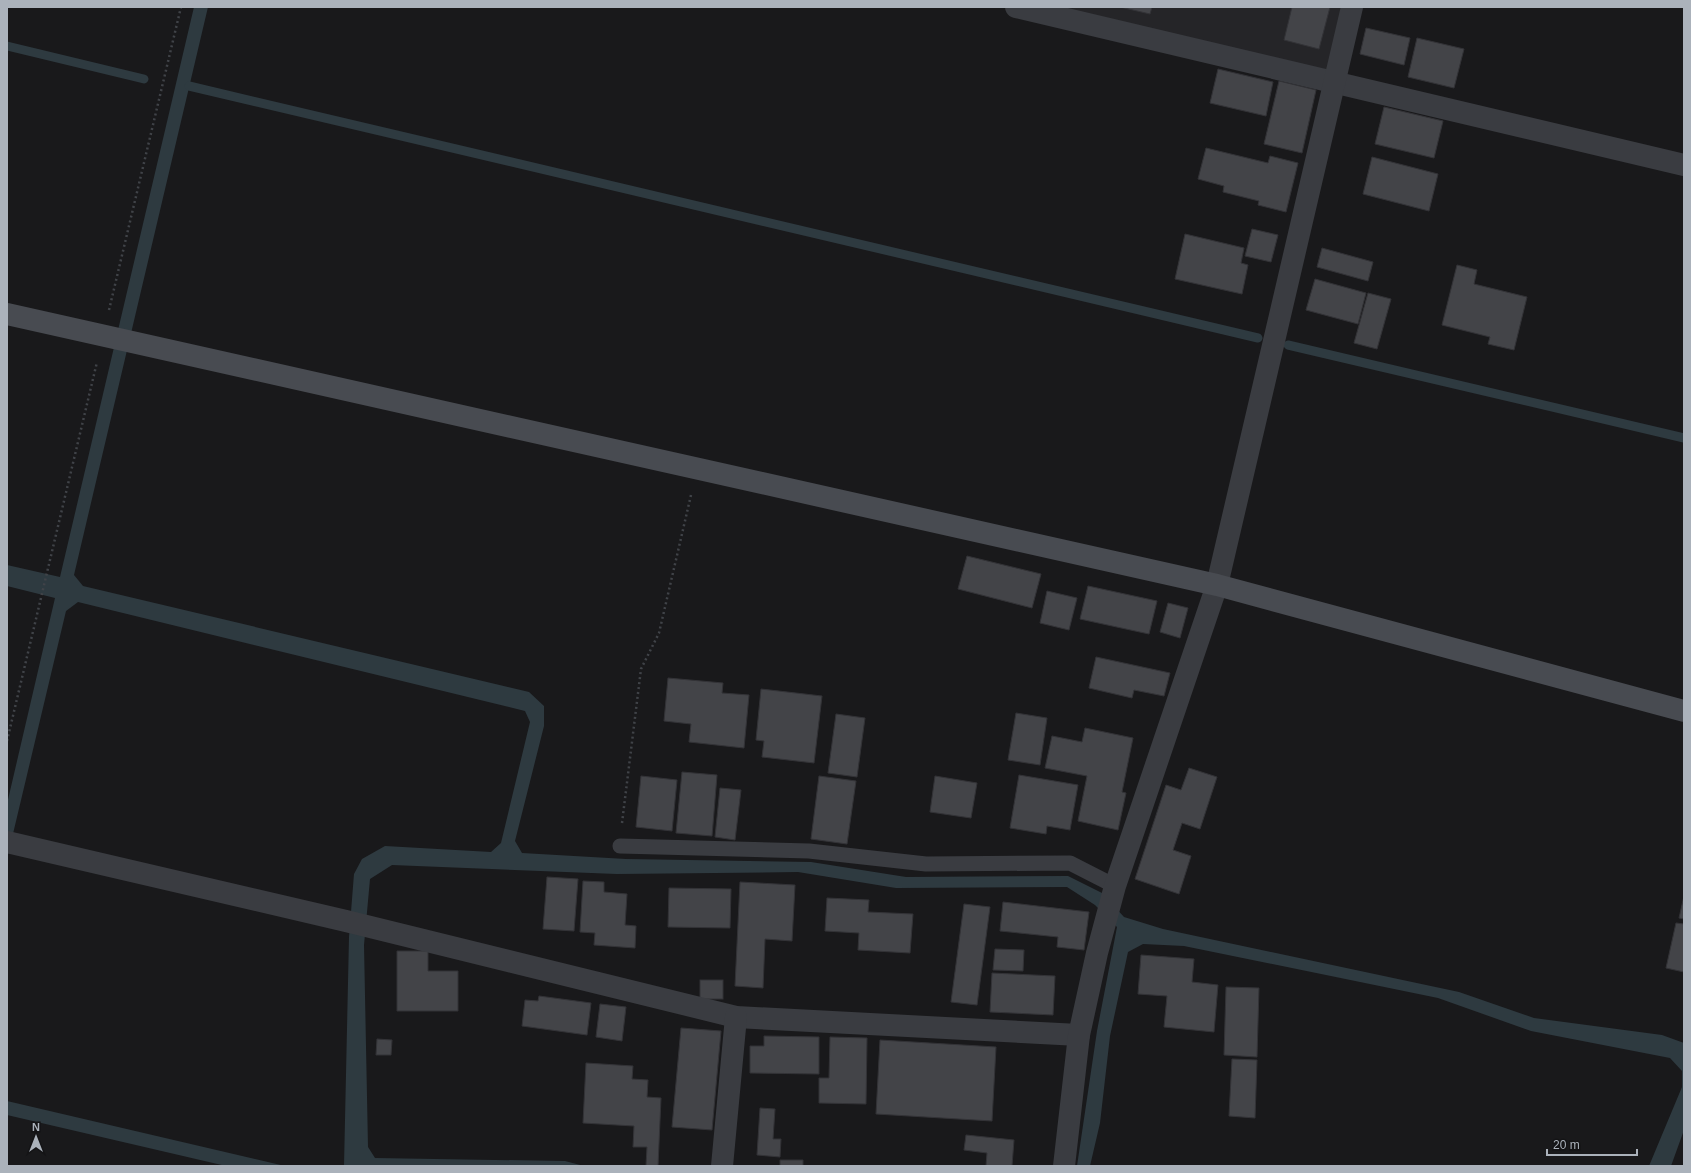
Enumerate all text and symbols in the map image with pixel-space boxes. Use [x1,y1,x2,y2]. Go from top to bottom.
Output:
north arrow [16,1117,56,1157]
text: N [32,1121,40,1133]
scale bar [1547,1131,1637,1157]
text: 20 m [1553,1138,1580,1152]

